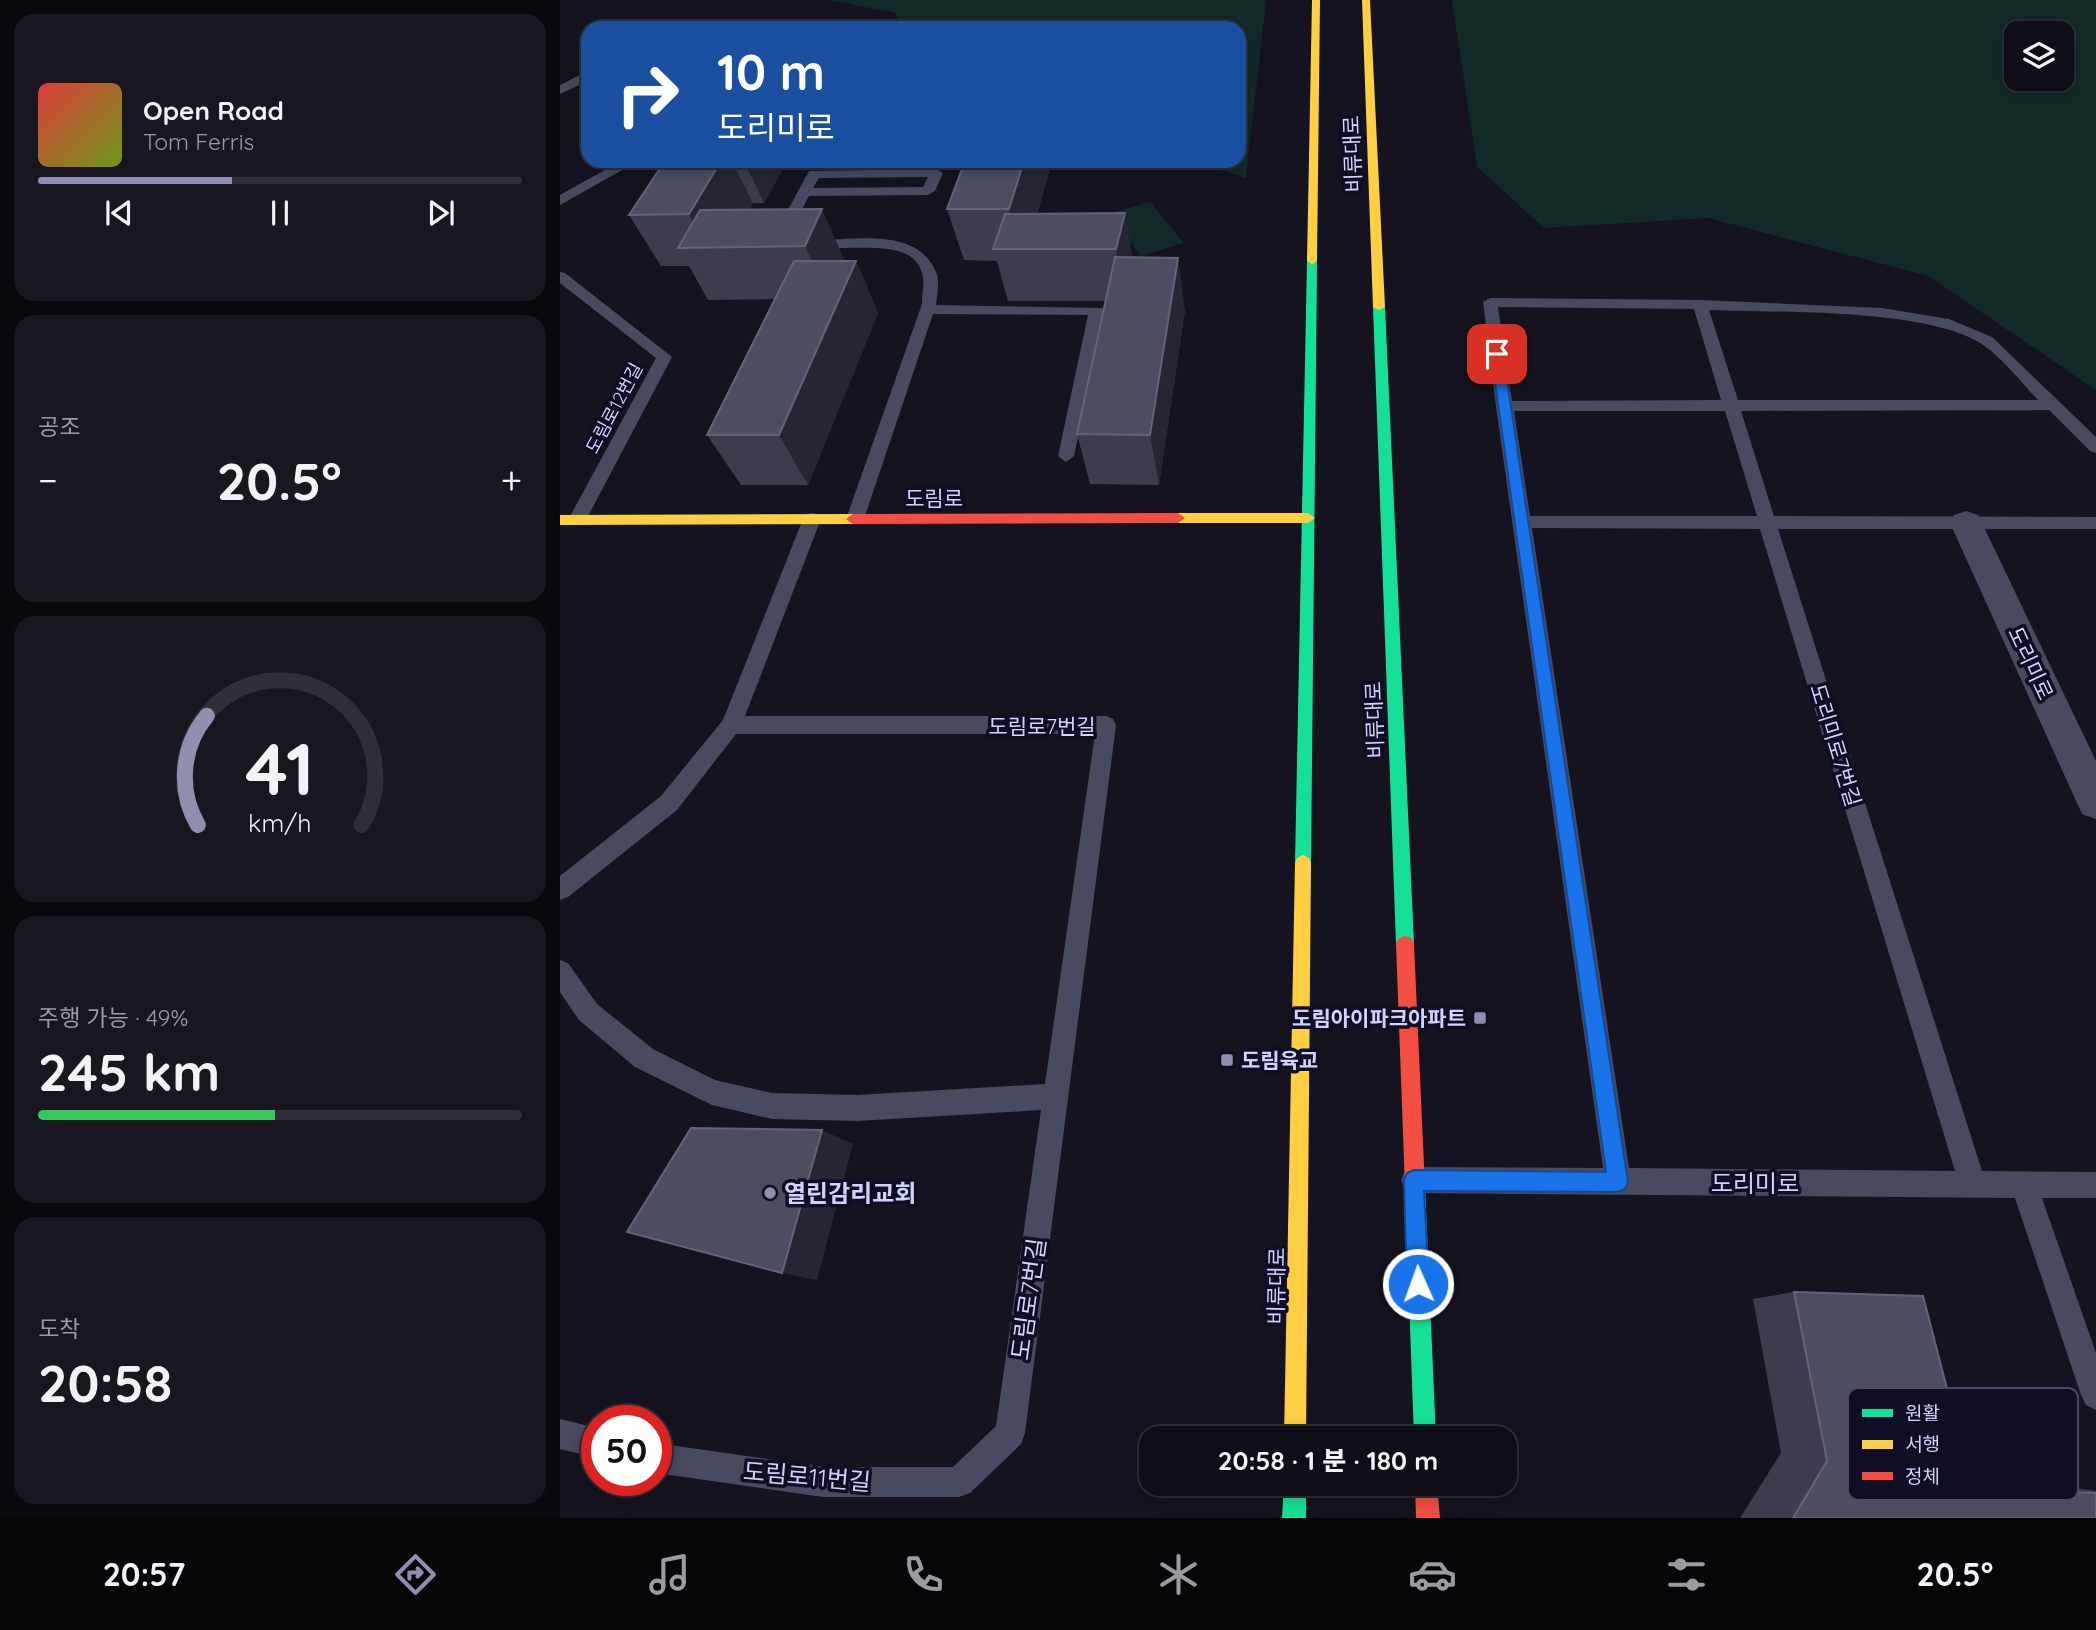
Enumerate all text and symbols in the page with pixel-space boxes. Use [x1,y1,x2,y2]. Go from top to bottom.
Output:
map controls [2004,21,2074,91]
button: layers [2004,21,2074,91]
text: 10 m [717,41,825,102]
icon: right [602,49,693,140]
text: Open Road [143,94,284,127]
text: 도리미로 [717,107,835,147]
street label: 비류대로 [1338,115,1366,193]
text: Tom Ferris [143,127,254,156]
icon: previous [100,194,138,232]
icon: pause [261,194,299,232]
icon: next [422,194,460,232]
pin [1467,324,1527,384]
icon: arrive [1478,335,1516,373]
street label: 도림로12번길 [581,359,647,457]
text: 공조 [38,412,80,441]
text: 20.5° [217,448,342,513]
text: − [38,456,58,504]
text: + [501,456,522,504]
street label: 도림로 [905,485,963,511]
street label: 도리미로 [2003,622,2059,704]
street label: 비류대로 [1360,681,1388,759]
street label: 도리미로7번길 [1805,681,1867,809]
street label: 도림로7번길 [988,713,1096,739]
text: 41 [246,722,314,813]
text: km/h [248,807,312,838]
text: 주행 가능 · 49% [38,1003,188,1032]
place label: 도림아이파크아파트 [1292,1005,1466,1031]
marker: 도림아이파크아파트 [1472,1010,1488,1026]
text: 245 km [38,1039,220,1104]
place label: 도림육교 [1241,1047,1318,1073]
marker: 도림육교 [1219,1052,1235,1068]
street label: 도리미로 [1711,1168,1799,1198]
place label: 열린감리교회 [784,1178,916,1208]
marker: 열린감리교회 [762,1185,778,1201]
street label: 도림로7번길 [1005,1236,1051,1362]
street label: 비류대로 [1262,1247,1290,1325]
position arrow [1381,1247,1455,1321]
text: 도착 [38,1314,80,1343]
text: 20:58 [38,1350,172,1415]
legend [1848,1388,2078,1500]
text: 원활 [1905,1401,1940,1425]
speed limit sign: 50 [581,1405,672,1496]
text: 서행 [1905,1432,1940,1456]
text: 20:58 · 1 분 · 180 m [1218,1444,1438,1477]
street label: 도림로11번길 [742,1455,872,1497]
text: 정체 [1905,1464,1940,1488]
icon: directions [391,1550,440,1599]
icon: music [645,1550,694,1599]
icon: phone [899,1550,948,1599]
icon: climate [1154,1550,1203,1599]
icon: car [1408,1550,1457,1599]
icon: filters [1662,1550,1711,1599]
text: 20:57 [103,1554,185,1594]
text: 20.5° [1916,1554,1993,1594]

